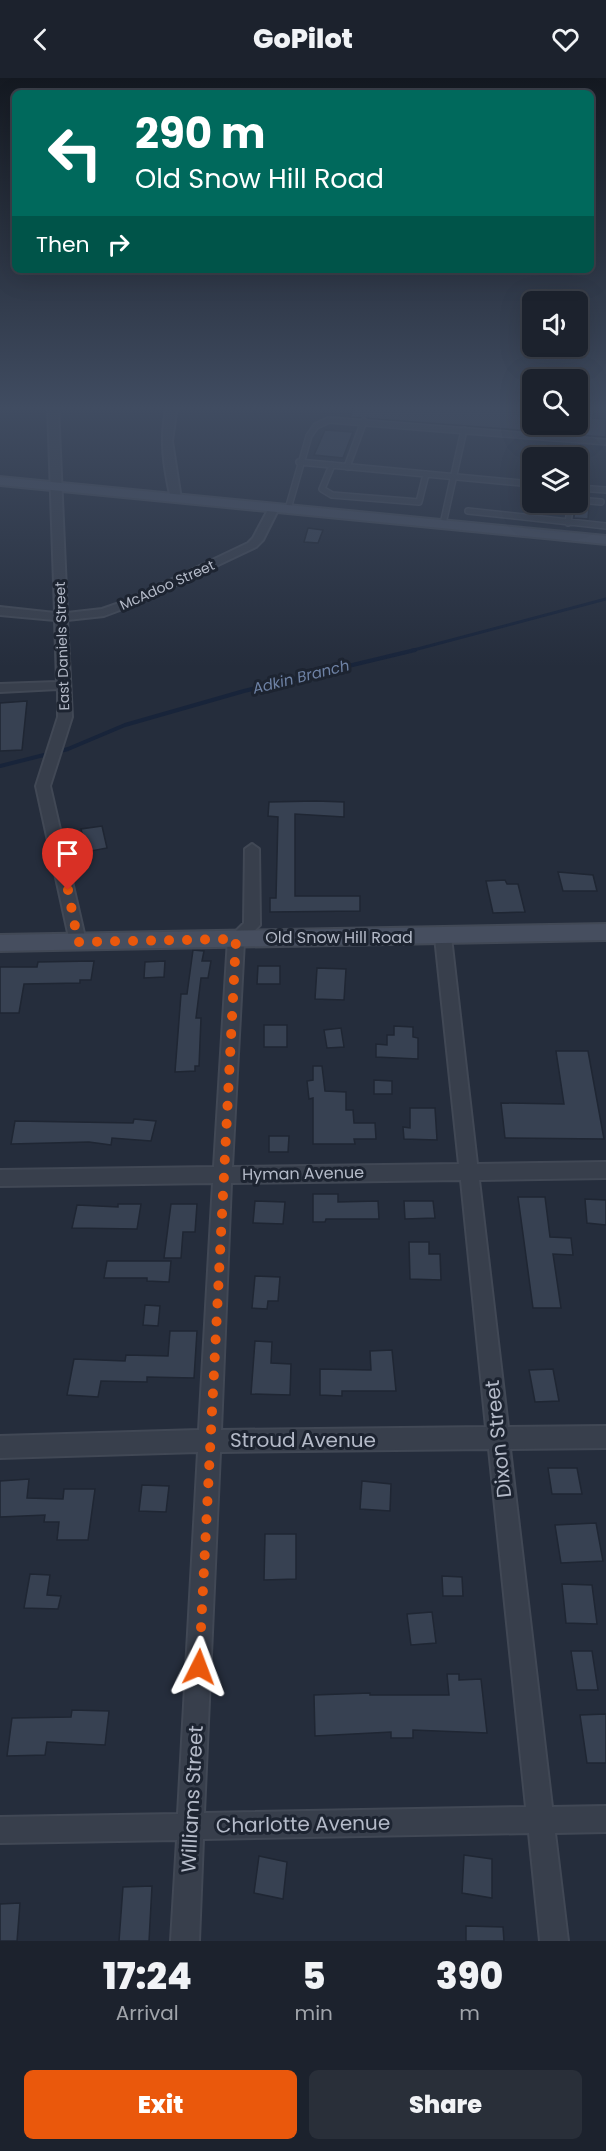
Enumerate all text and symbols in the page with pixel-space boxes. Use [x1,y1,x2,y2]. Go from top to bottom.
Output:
text: GoPilot [253,20,353,57]
icon: back [24,23,57,56]
icon: heart [549,23,582,56]
text: 290 m [135,104,266,163]
icon: left [36,114,114,192]
text: Old Snow Hill Road [135,160,384,197]
icon: right [102,228,135,261]
text: Then [36,229,90,260]
map controls [522,291,588,513]
button: sound [522,291,588,357]
button: search [522,369,588,435]
button: layers [522,447,588,513]
street label: McAdoo Street [116,555,218,615]
street label: East Daniels Street [50,581,74,711]
water label: Adkin Branch [249,654,351,699]
pin [42,828,93,890]
icon: arrive [51,837,84,870]
street label: Old Snow Hill Road [265,926,413,949]
street label: Hyman Avenue [242,1161,364,1186]
street label: Dixon Street [478,1379,518,1499]
street label: Stroud Avenue [230,1426,376,1454]
position arrow [167,1635,231,1699]
street label: Williams Street [174,1725,210,1873]
street label: Charlotte Avenue [216,1808,390,1840]
text: 17:24 [103,1951,192,2002]
text: 5 [302,1951,326,2002]
text: 390 [436,1951,503,2002]
text: Arrival [116,1999,179,2027]
text: min [295,1999,333,2027]
text: m [459,1999,480,2027]
button: Exit [24,2070,297,2139]
button: Share [309,2070,582,2139]

